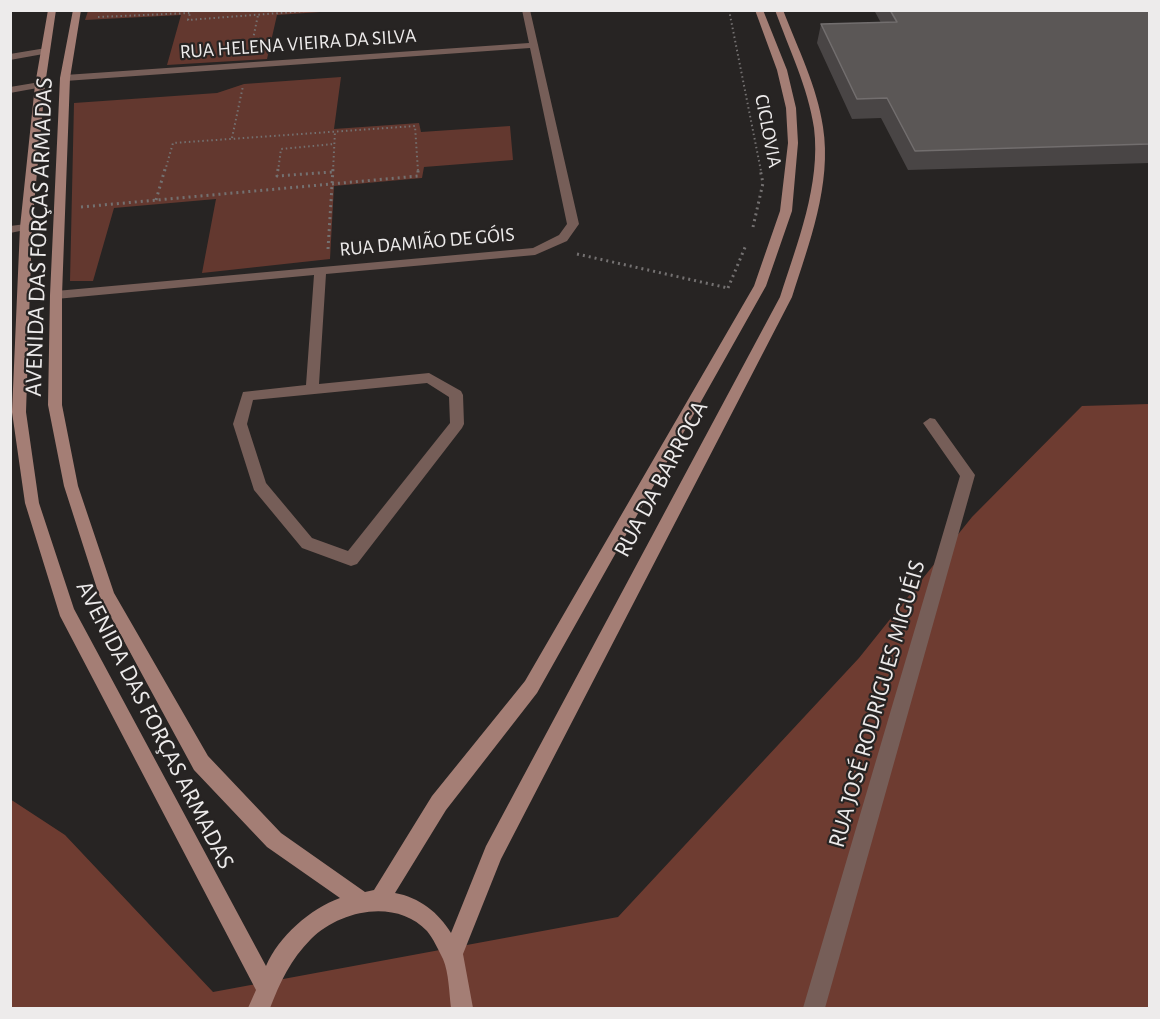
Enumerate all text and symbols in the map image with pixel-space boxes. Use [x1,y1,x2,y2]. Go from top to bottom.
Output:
street label: RUA HELENA VIEIRA DA SILVA [179,24,417,64]
street label: AVENIDA DAS FORÇAS ARMADAS [19,77,59,397]
street label: CICLOVIA [749,92,787,170]
street label: RUA DAMIÃO DE GÓIS [338,222,516,262]
street label: RUA DA BARROCA [608,396,714,562]
street label: RUA JOSÉ RODRIGUES MIGUÉIS [822,557,932,851]
street label: AVENIDA DAS FORÇAS ARMADAS [70,576,240,874]

